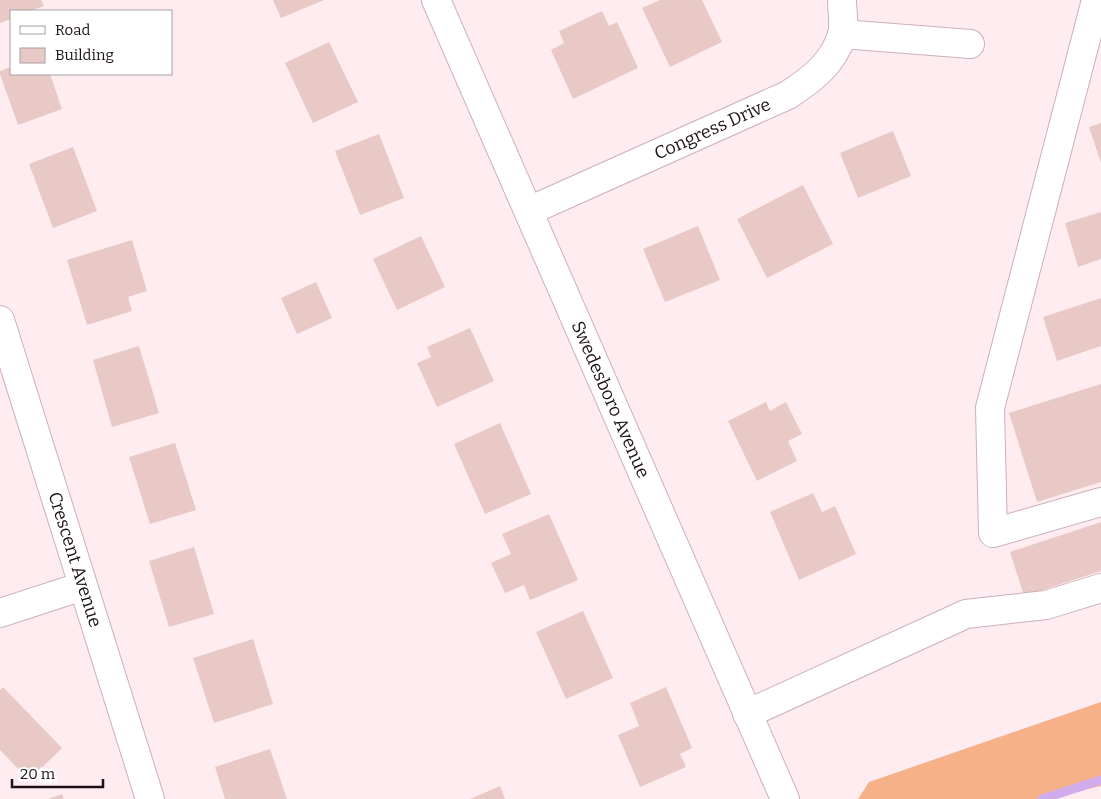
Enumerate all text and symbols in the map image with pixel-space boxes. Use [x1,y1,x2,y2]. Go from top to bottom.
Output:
legend [10,10,172,75]
text: Road [55,21,90,39]
text: Building [55,46,114,64]
street label: Congress Drive [651,93,774,165]
street label: Swedesboro Avenue [567,318,654,481]
street label: Crescent Avenue [43,489,107,630]
scale bar [12,756,104,788]
text: 20 m [20,765,56,783]

